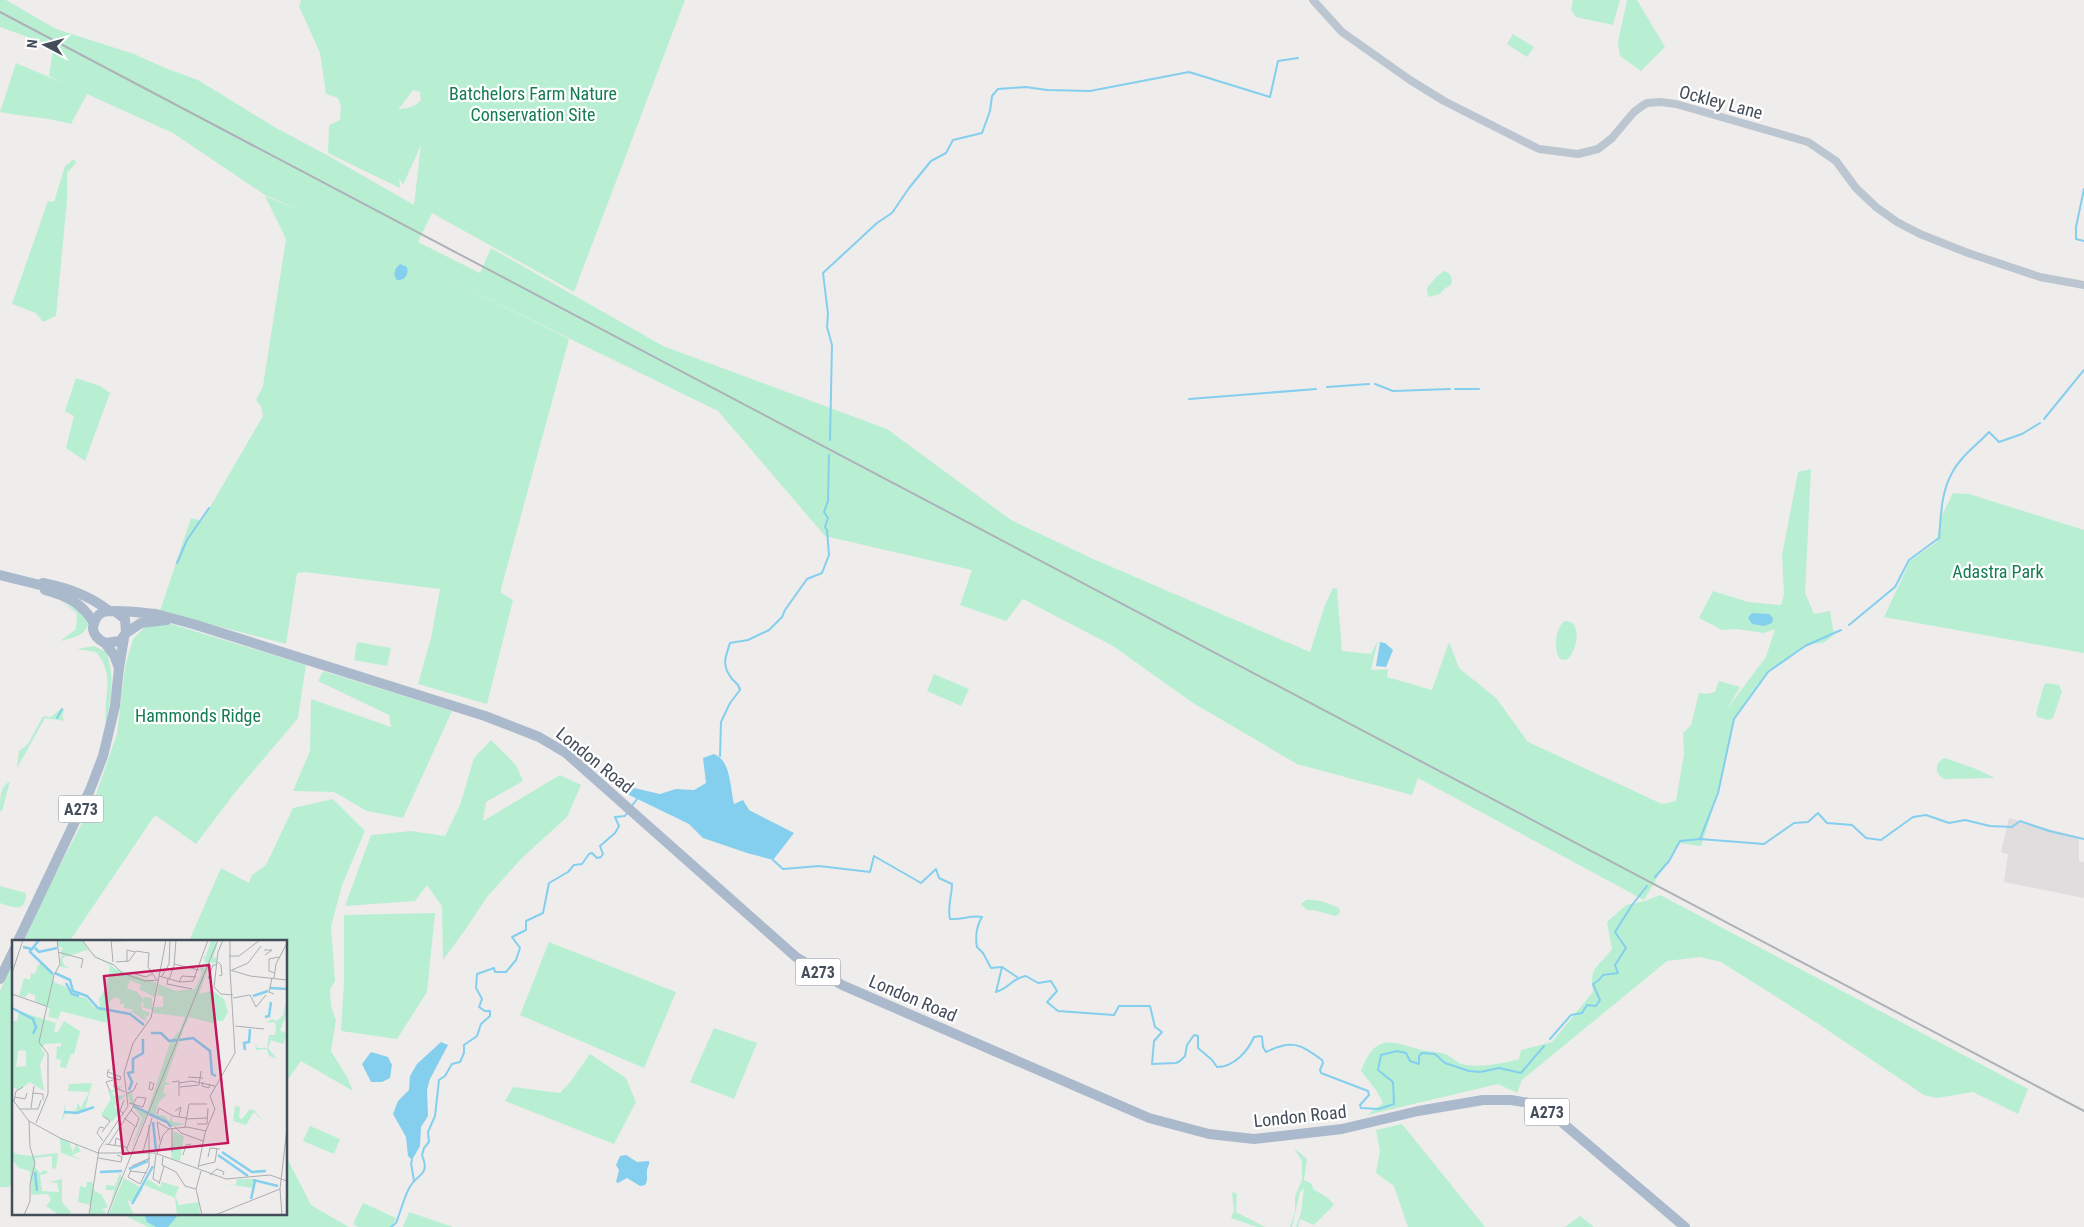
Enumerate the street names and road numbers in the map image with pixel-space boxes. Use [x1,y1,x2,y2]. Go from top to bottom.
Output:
street label: Ockley Lane [1677,81,1765,123]
street label: London Road [552,722,638,798]
road number: A273 [58,796,104,822]
road number: A273 [796,959,840,986]
street label: London Road [866,970,960,1026]
road number: A273 [1524,1098,1570,1126]
street label: London Road [1253,1101,1347,1131]

